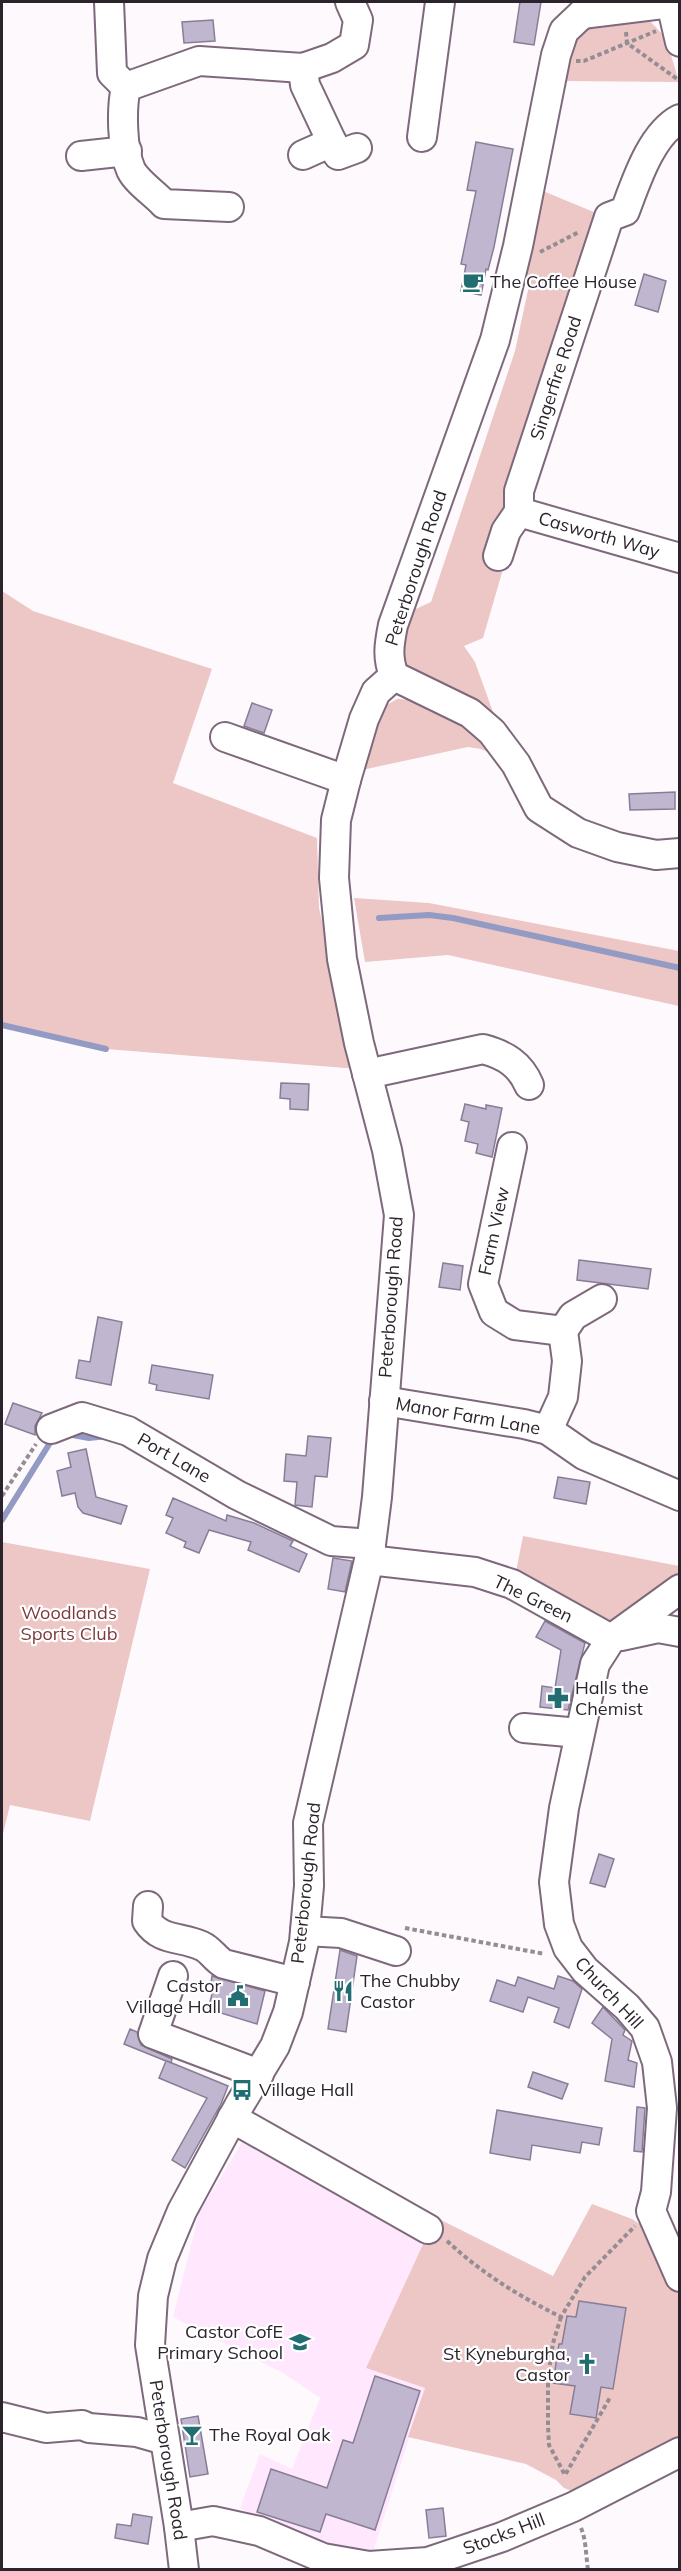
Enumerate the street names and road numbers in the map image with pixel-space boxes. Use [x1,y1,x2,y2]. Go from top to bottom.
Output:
street label: Singerfire Road [525,313,586,443]
street label: Peterborough Road [380,487,451,648]
street label: Casworth Way [536,506,663,563]
street label: Farm View [473,1184,514,1277]
street label: Peterborough Road [373,1215,408,1379]
street label: Manor Farm Lane [394,1391,542,1440]
street label: Port Lane [134,1427,215,1488]
street label: The Green [490,1569,577,1628]
street label: Peterborough Road [286,1801,325,1965]
street label: Church Hill [570,1952,649,2034]
street label: Peterborough Road [144,2378,193,2542]
street label: Stocks Hill [460,2507,548,2560]

